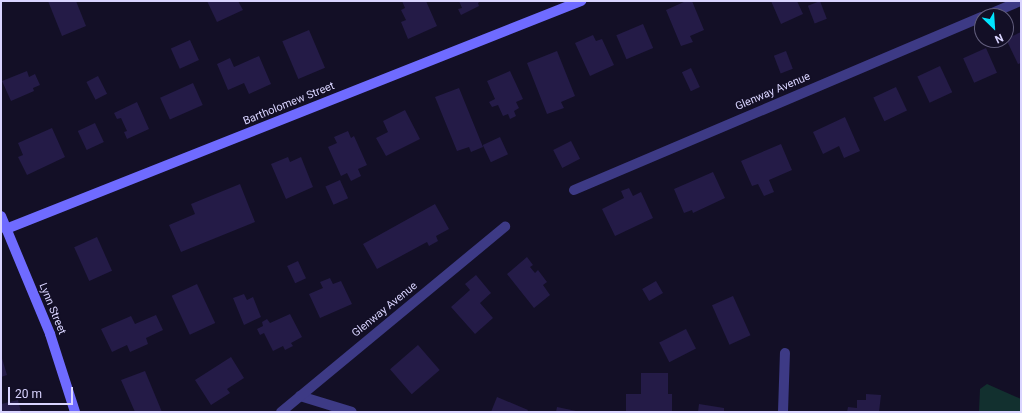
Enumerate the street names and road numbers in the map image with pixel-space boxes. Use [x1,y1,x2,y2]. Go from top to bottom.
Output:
street label: Glenway Avenue [734,70,812,114]
street label: Bartholomew Street [241,80,337,128]
street label: Glenway Avenue [350,280,420,340]
street label: Lynn Street [36,281,68,337]

